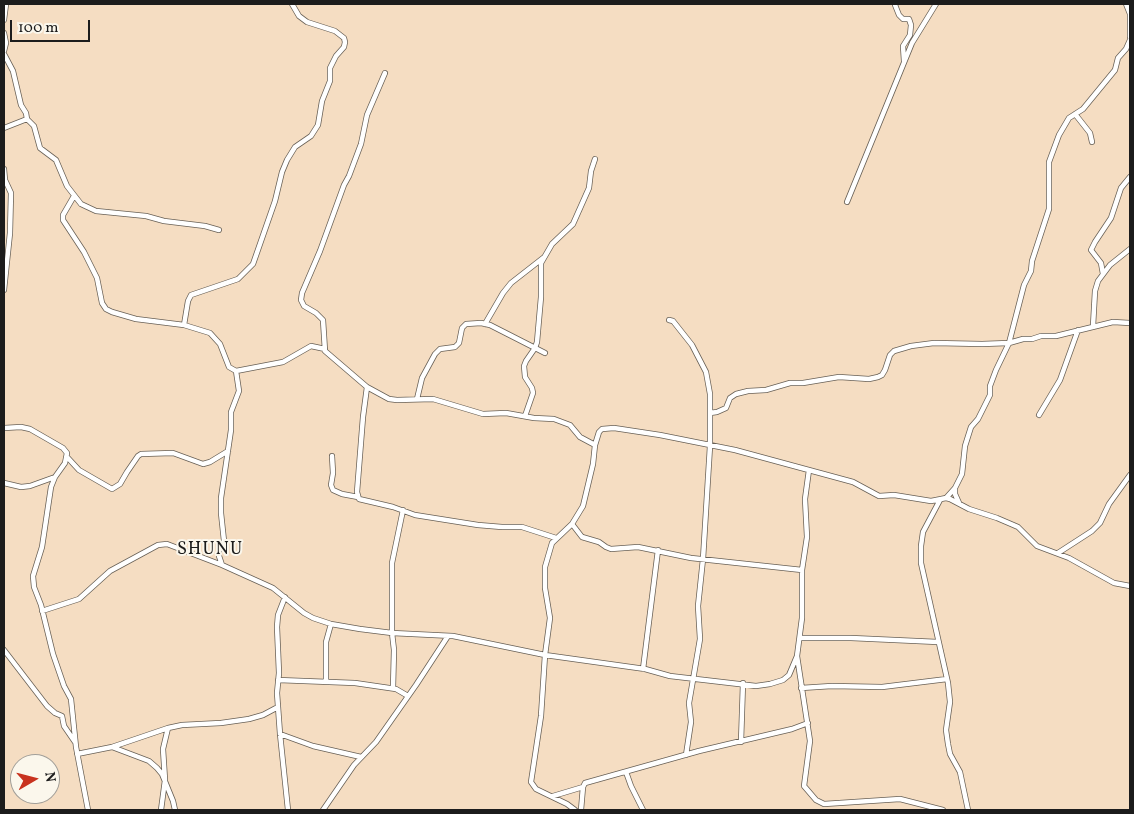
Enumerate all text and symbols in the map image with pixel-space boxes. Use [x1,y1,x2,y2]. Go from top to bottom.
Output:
scale bar [12,10,92,42]
text: 100 m [18,18,58,39]
district label: SHUNU [176,540,244,562]
north arrow [10,754,60,804]
text: N [39,771,59,783]

